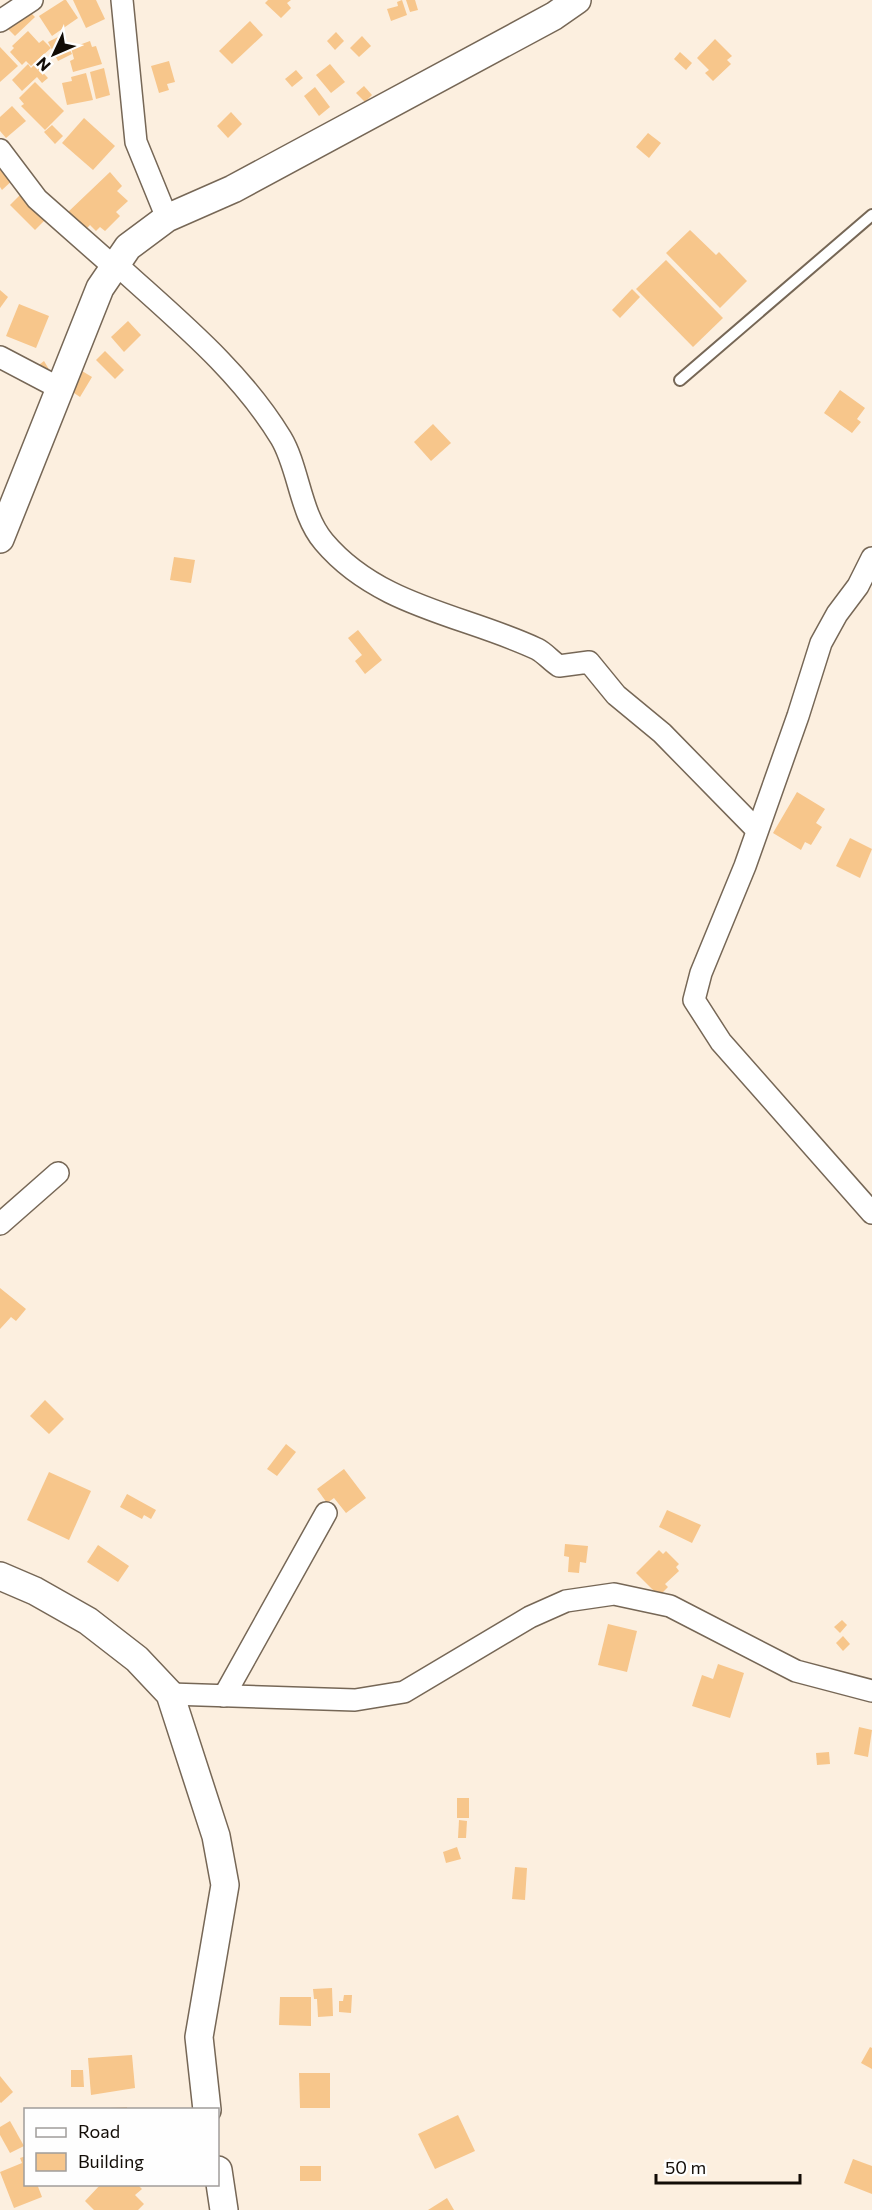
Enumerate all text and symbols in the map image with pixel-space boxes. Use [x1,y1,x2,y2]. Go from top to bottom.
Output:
north arrow [24,24,84,84]
text: N [32,54,54,76]
legend [24,2108,219,2186]
text: Road [78,2120,120,2142]
scale bar [656,2147,800,2185]
text: Building [78,2150,144,2172]
text: 50 m [665,2156,706,2178]

